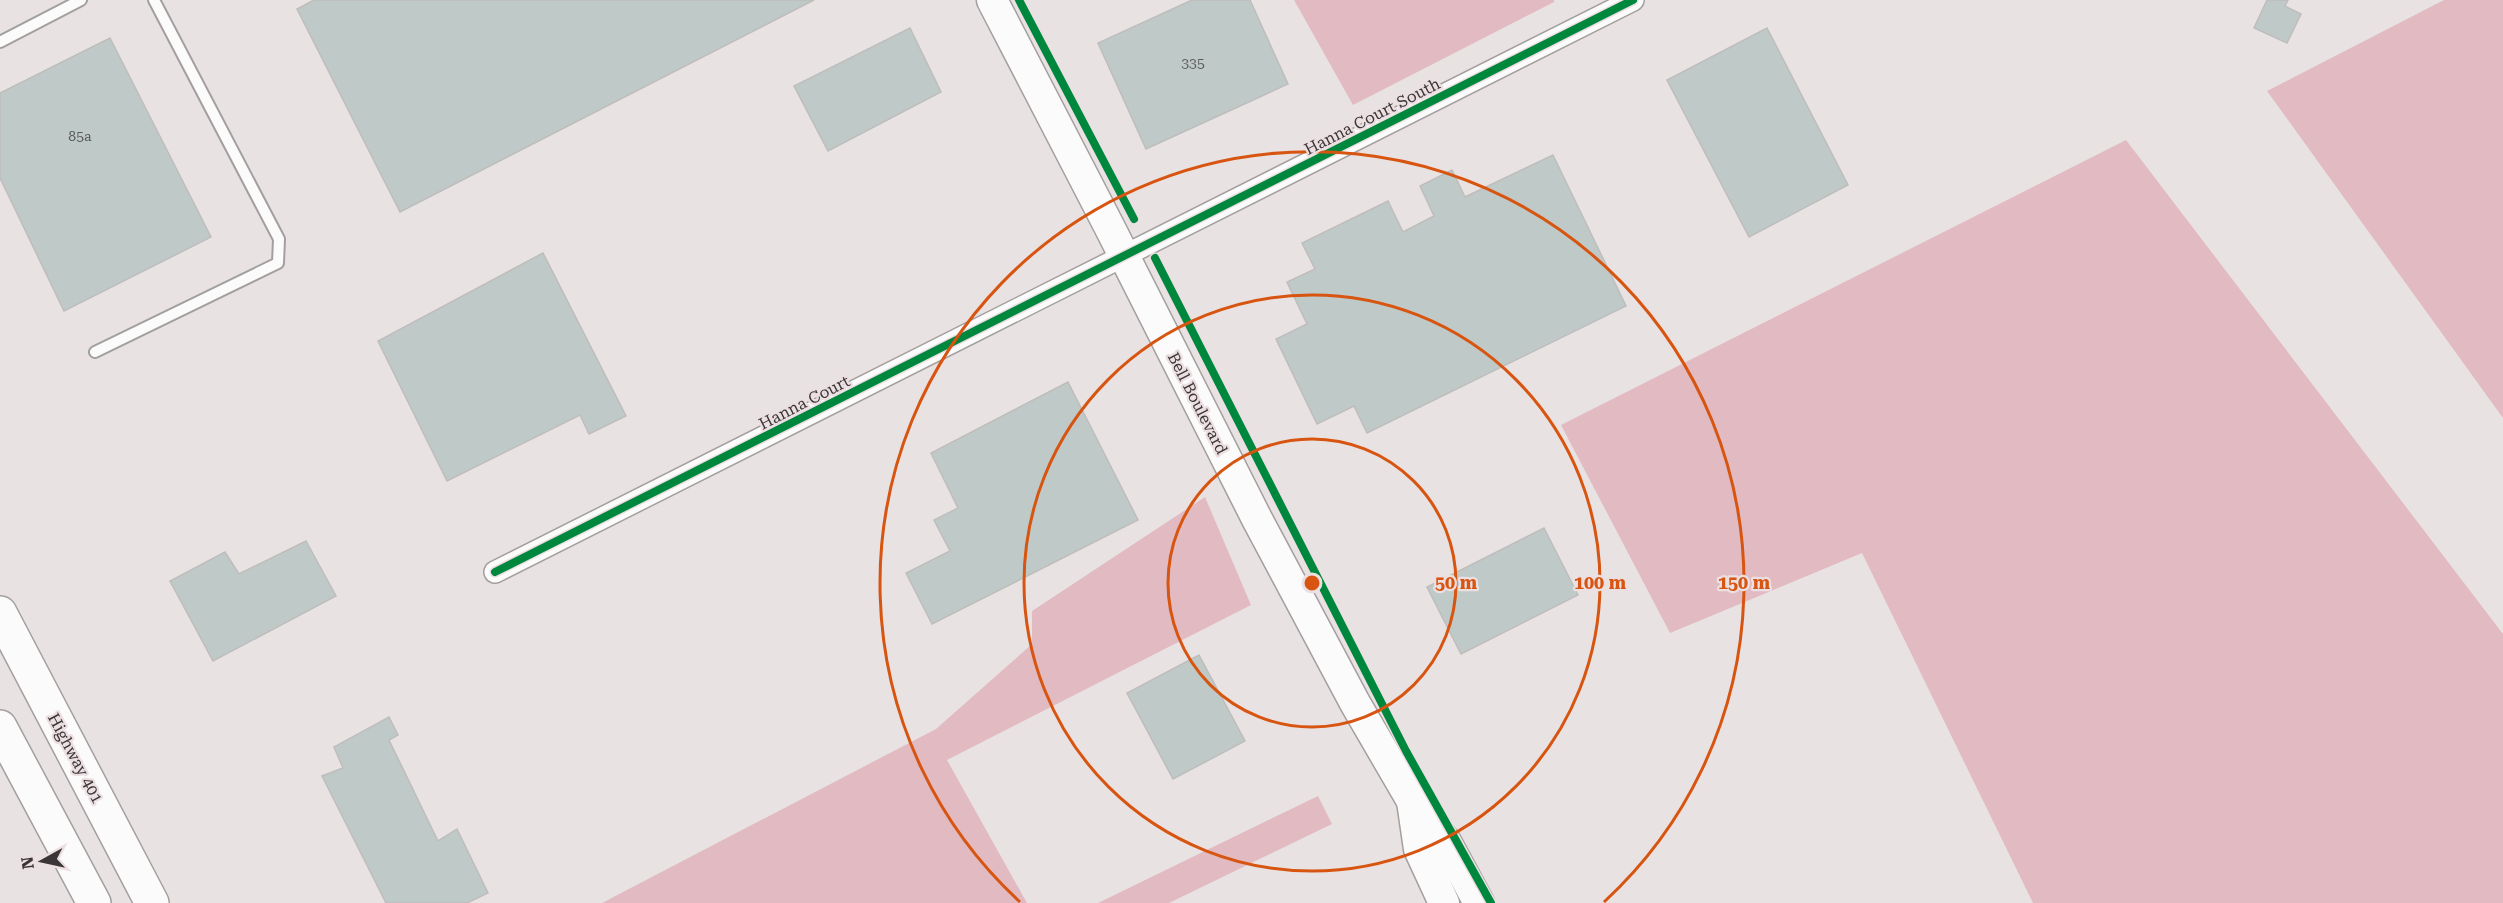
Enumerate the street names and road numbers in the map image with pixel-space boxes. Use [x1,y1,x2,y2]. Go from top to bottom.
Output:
street label: Hanna Court South [1301,74,1443,159]
street label: Bell Boulevard [1164,349,1231,457]
street label: Hanna Court [756,371,853,433]
street label: Highway 401 [44,710,107,807]

